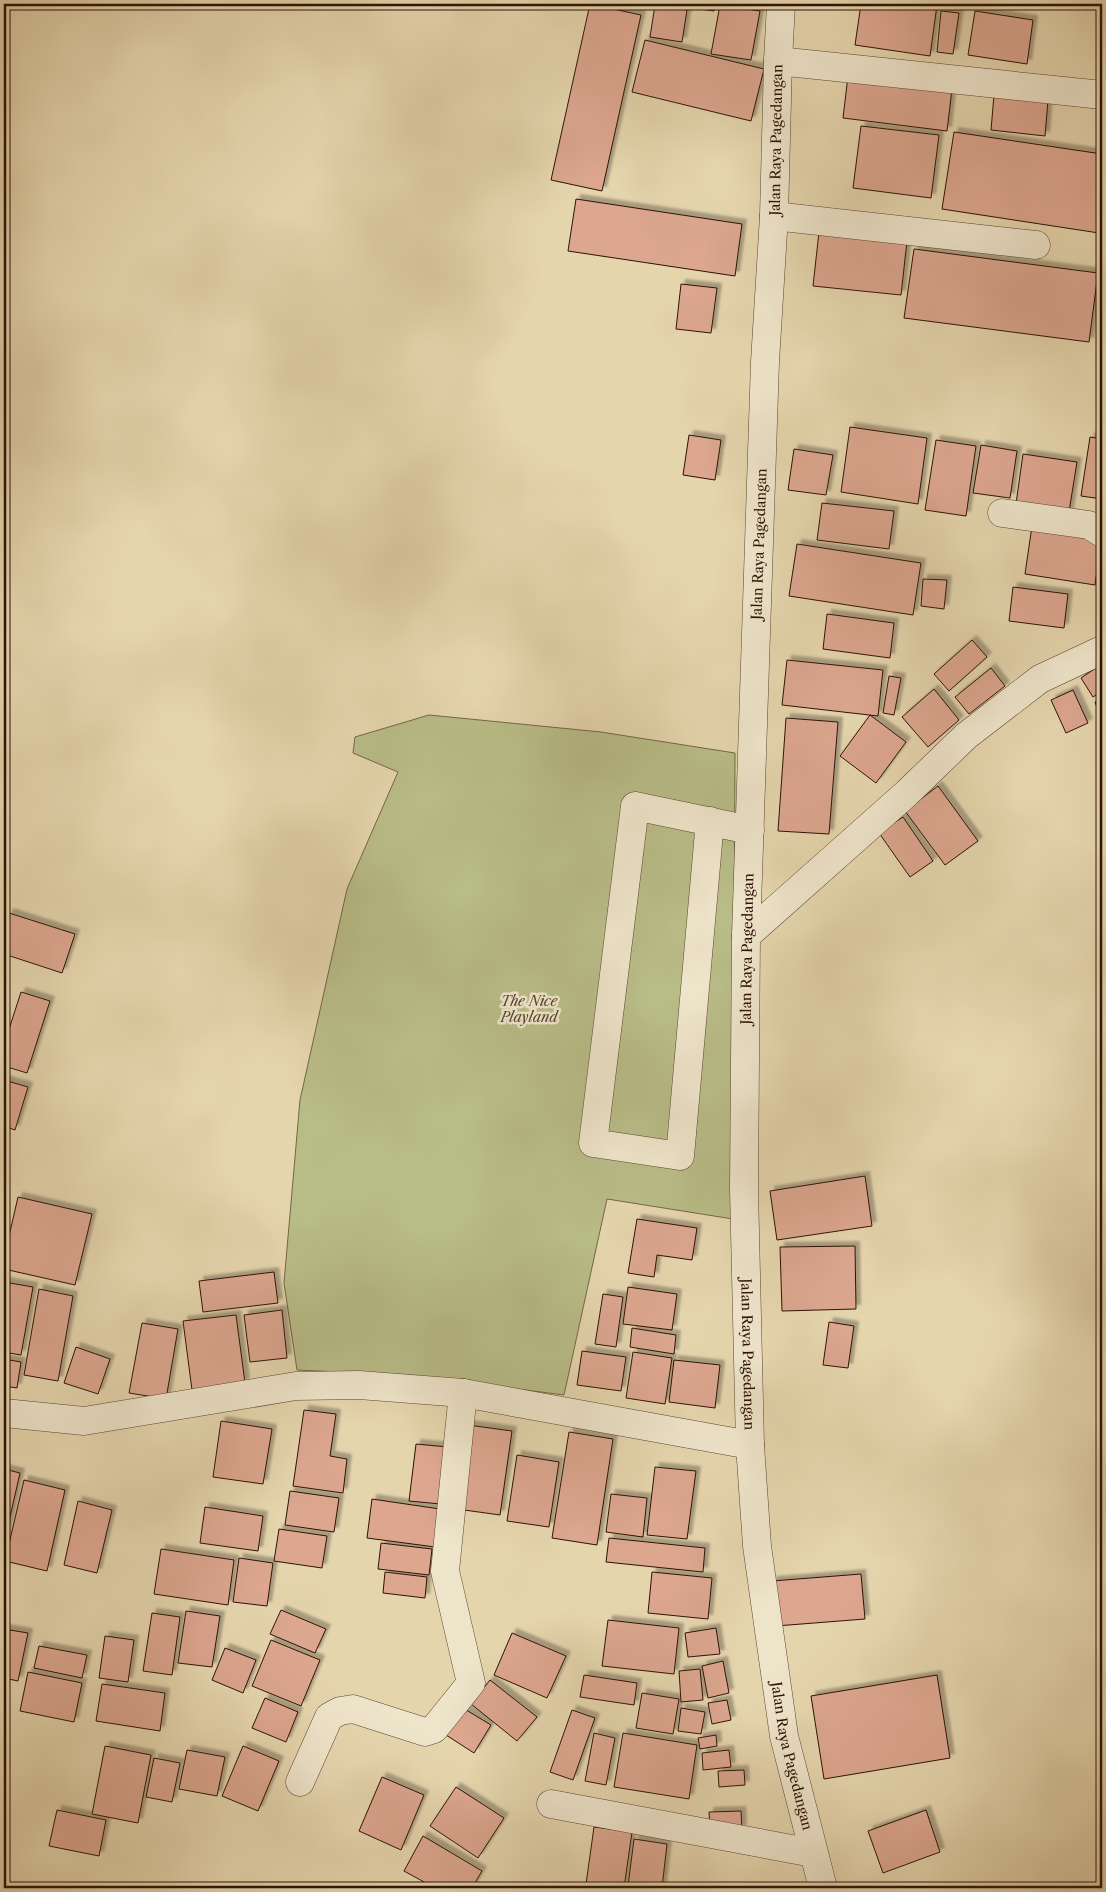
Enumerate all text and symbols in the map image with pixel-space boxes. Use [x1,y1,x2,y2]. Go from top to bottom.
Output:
street label: Jalan Raya Pagedangan [766,64,786,218]
street label: Jalan Raya Pagedangan [747,468,771,622]
street label: Jalan Raya Pagedangan [737,873,757,1027]
park label: The Nice Playland [500,992,559,1026]
street label: Jalan Raya Pagedangan [737,1276,759,1430]
street label: Jalan Raya Pagedangan [767,1679,817,1832]

